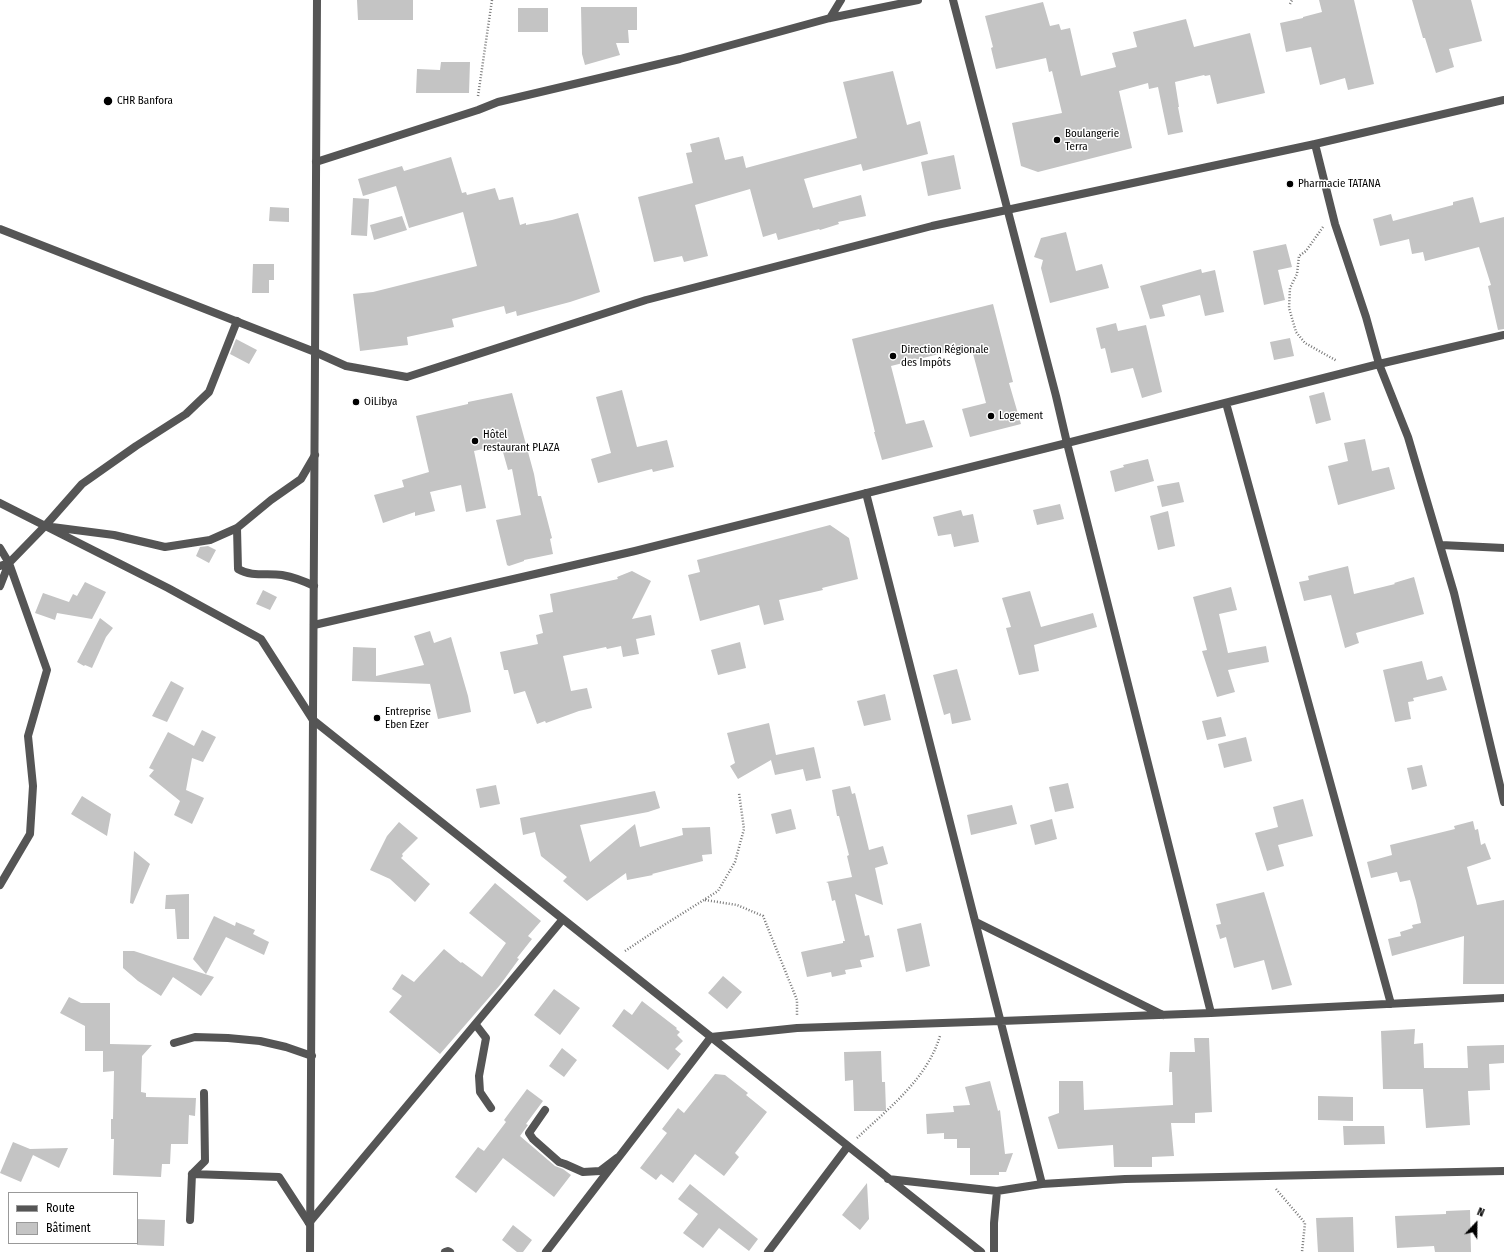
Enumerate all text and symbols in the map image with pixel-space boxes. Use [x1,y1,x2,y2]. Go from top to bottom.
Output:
place label: CHR Banfora [117,94,173,108]
marker: CHR Banfora [102,95,114,107]
place label: Boulangerie Terra [1065,127,1119,153]
marker: Boulangerie Terra [1052,135,1062,145]
place label: Pharmacie TATANA [1298,177,1380,191]
marker: Pharmacie TATANA [1285,179,1295,189]
place label: Direction Régionale des Impôts [901,343,989,369]
marker: Direction Régionale des Impôts [888,351,898,361]
place label: OiLibya [364,395,397,409]
marker: OiLibya [351,397,361,407]
place label: Logement [999,409,1043,423]
marker: Logement [986,411,996,421]
place label: Hôtel restaurant PLAZA [483,428,560,454]
marker: Hôtel restaurant PLAZA [470,436,480,446]
place label: Entreprise Eben Ezer [385,705,431,731]
marker: Entreprise Eben Ezer [372,713,382,723]
legend [8,1192,138,1244]
text: Route [46,1201,75,1215]
north arrow [1456,1204,1496,1244]
text: N [1475,1205,1486,1220]
text: Bâtiment [46,1221,91,1235]

